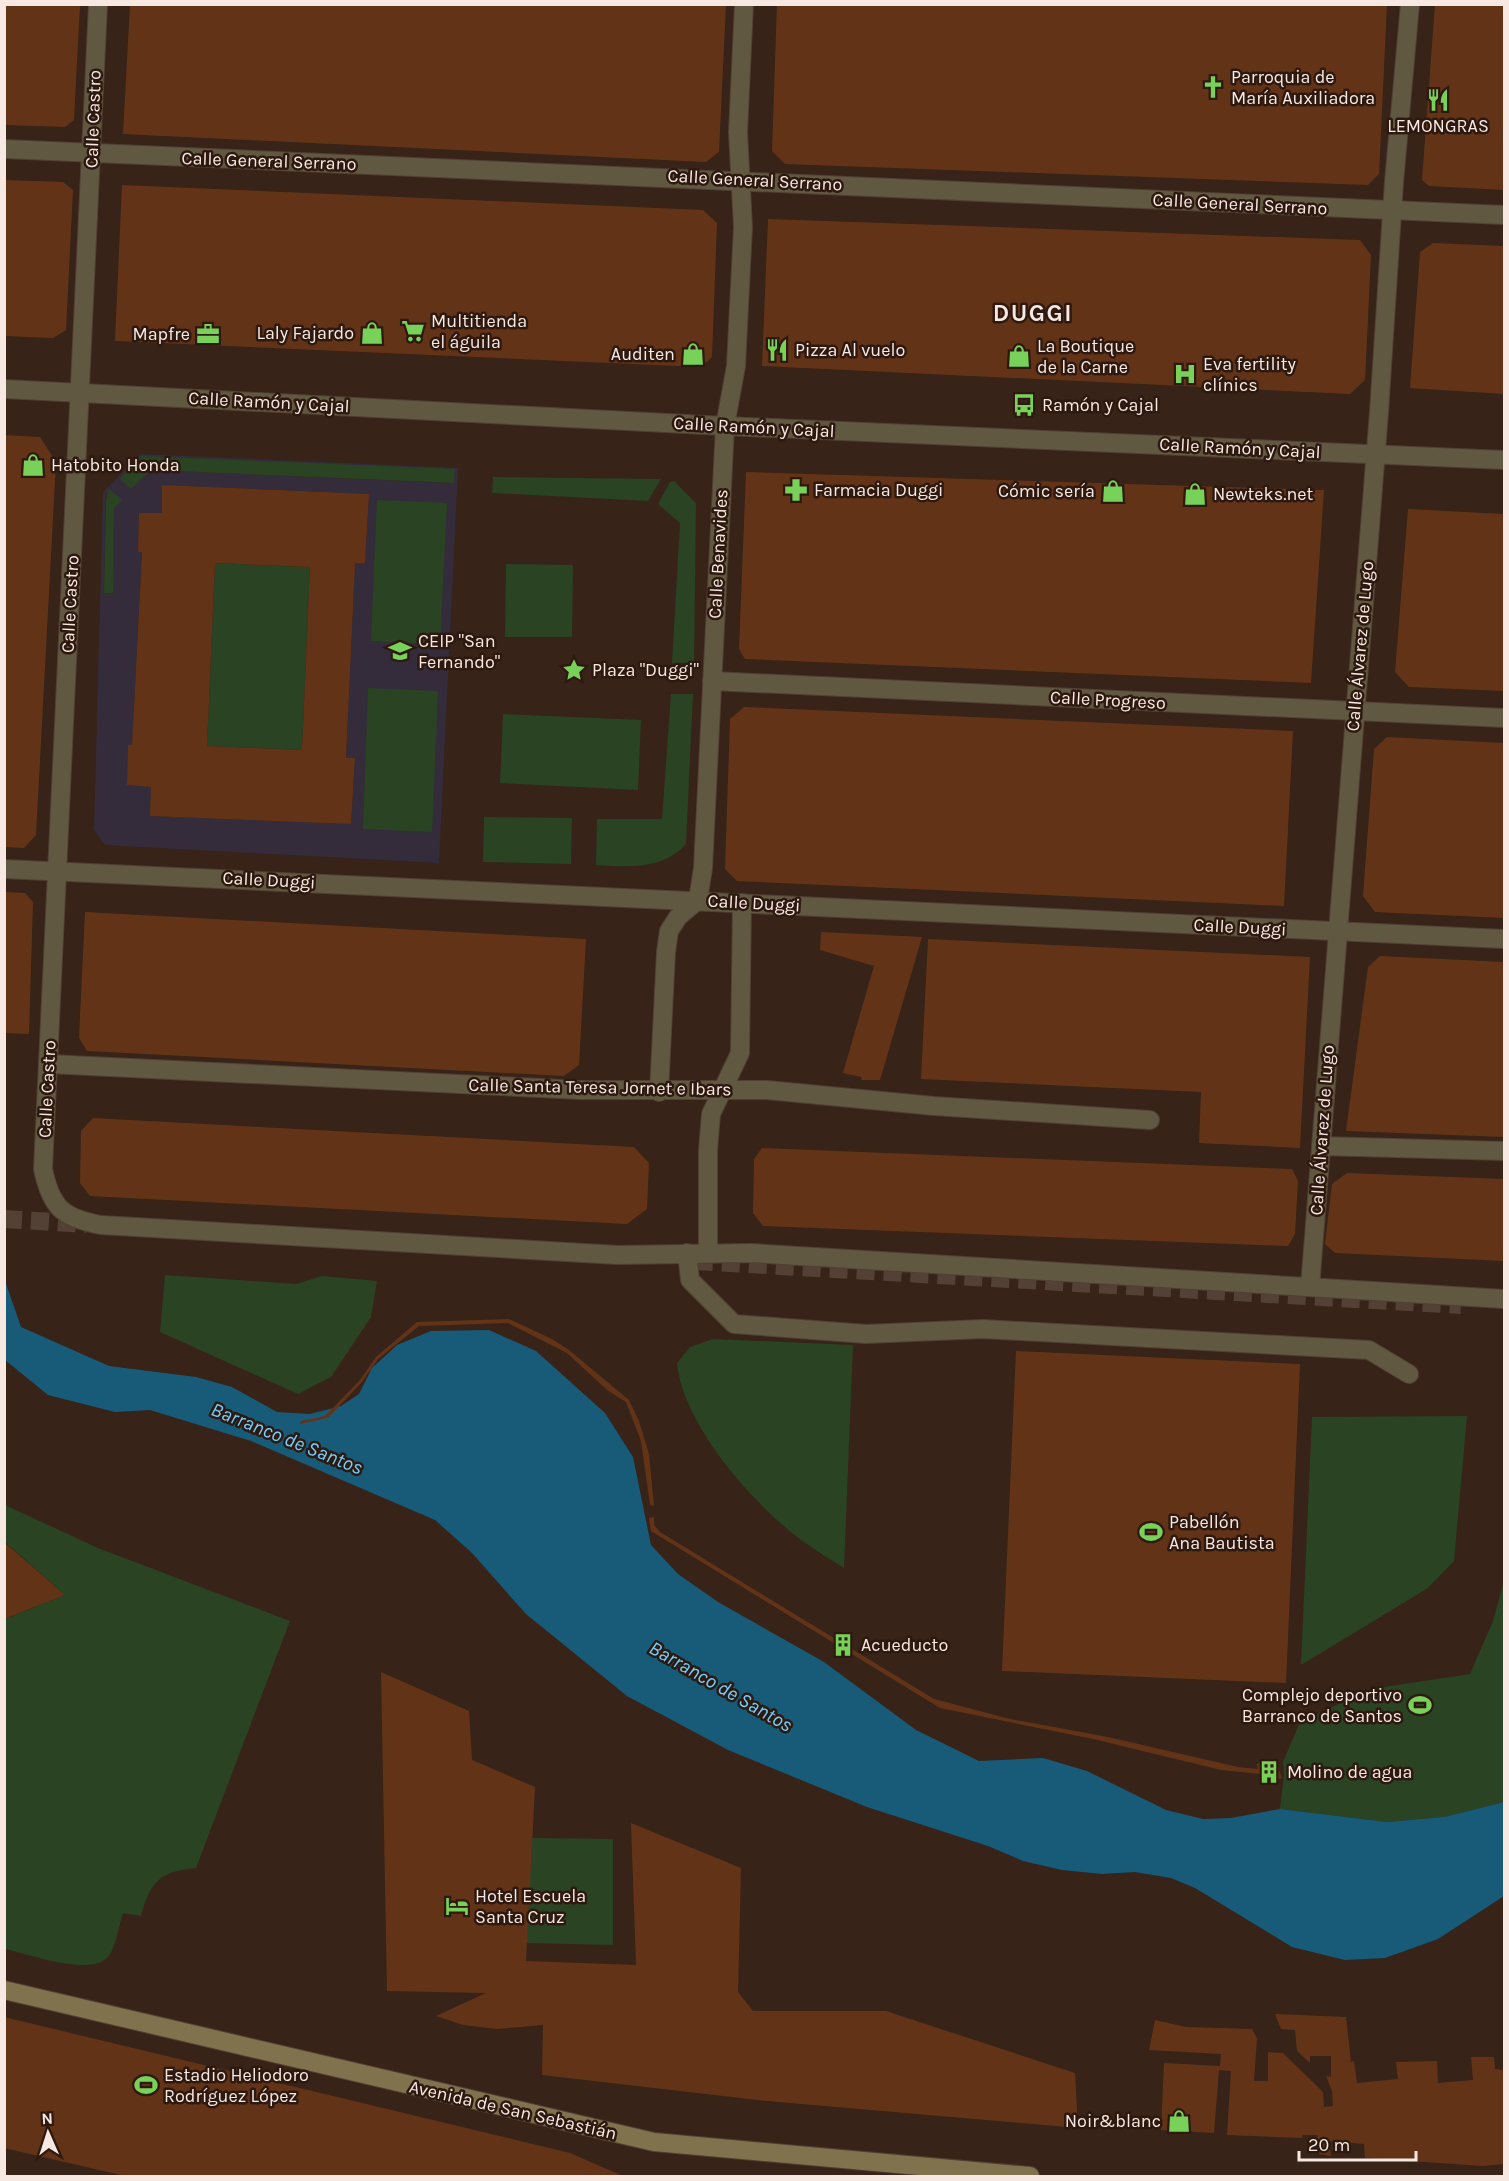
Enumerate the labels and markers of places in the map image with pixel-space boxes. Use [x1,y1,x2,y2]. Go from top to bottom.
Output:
place label: Parroquia de María Auxiliadora [1231,66,1375,109]
church icon: Parroquia de María Auxiliadora [1200,74,1226,100]
restaurant icon: LEMONGRAS [1425,87,1451,113]
place label: LEMONGRAS [1387,115,1489,137]
place label: Multitienda el águila [431,310,527,353]
supermarket icon: Multitienda el águila [400,318,426,344]
shop icon: Laly Fajardo [359,320,385,346]
office icon: Mapfre [195,321,221,347]
place label: Laly Fajardo [257,322,354,344]
place label: Mapfre [132,323,190,345]
place label: La Boutique de la Carne [1037,335,1134,378]
restaurant icon: Pizza Al vuelo [764,337,790,363]
place label: Pizza Al vuelo [795,339,905,361]
shop icon: Auditen [680,341,706,367]
place label: Auditen [611,343,675,365]
shop icon: La Boutique de la Carne [1006,343,1032,369]
place label: Eva fertility clínics [1203,353,1297,396]
hospital icon: Eva fertility clínics [1172,361,1198,387]
bus stop icon: Ramón y Cajal [1011,392,1037,418]
place label: Ramón y Cajal [1042,394,1159,416]
shop icon: Hatobito Honda [20,452,46,478]
place label: Hatobito Honda [51,454,180,476]
pharmacy icon: Farmacia Duggi [783,477,809,503]
shop icon: Cómic sería [1100,478,1126,504]
place label: Farmacia Duggi [814,479,943,501]
place label: Cómic sería [998,480,1095,502]
shop icon: Newteks.net [1182,481,1208,507]
place label: Newteks.net [1213,483,1314,505]
place label: CEIP "San Fernando" [418,630,500,673]
school or university icon: CEIP "San Fernando" [387,638,413,664]
place icon: Plaza "Duggi" [561,657,587,683]
place label: Plaza "Duggi" [592,659,699,681]
place label: Pabellón Ana Bautista [1169,1511,1275,1554]
sports icon: Pabellón Ana Bautista [1138,1519,1164,1545]
building icon: Acueducto [830,1632,856,1658]
place label: Acueducto [861,1634,948,1656]
place label: Complejo deportivo Barranco de Santos [1242,1684,1402,1727]
sports icon: Complejo deportivo Barranco de Santos [1407,1692,1433,1718]
building icon: Molino de agua [1256,1759,1282,1785]
place label: Molino de agua [1287,1761,1413,1783]
place label: Hotel Escuela Santa Cruz [475,1885,586,1928]
hotel icon: Hotel Escuela Santa Cruz [444,1893,470,1919]
place label: Estadio Heliodoro Rodríguez López [164,2064,309,2107]
sports icon: Estadio Heliodoro Rodríguez López [133,2072,159,2098]
shop icon: Noir&blanc [1166,2108,1192,2134]
place label: Noir&blanc [1065,2110,1161,2132]

